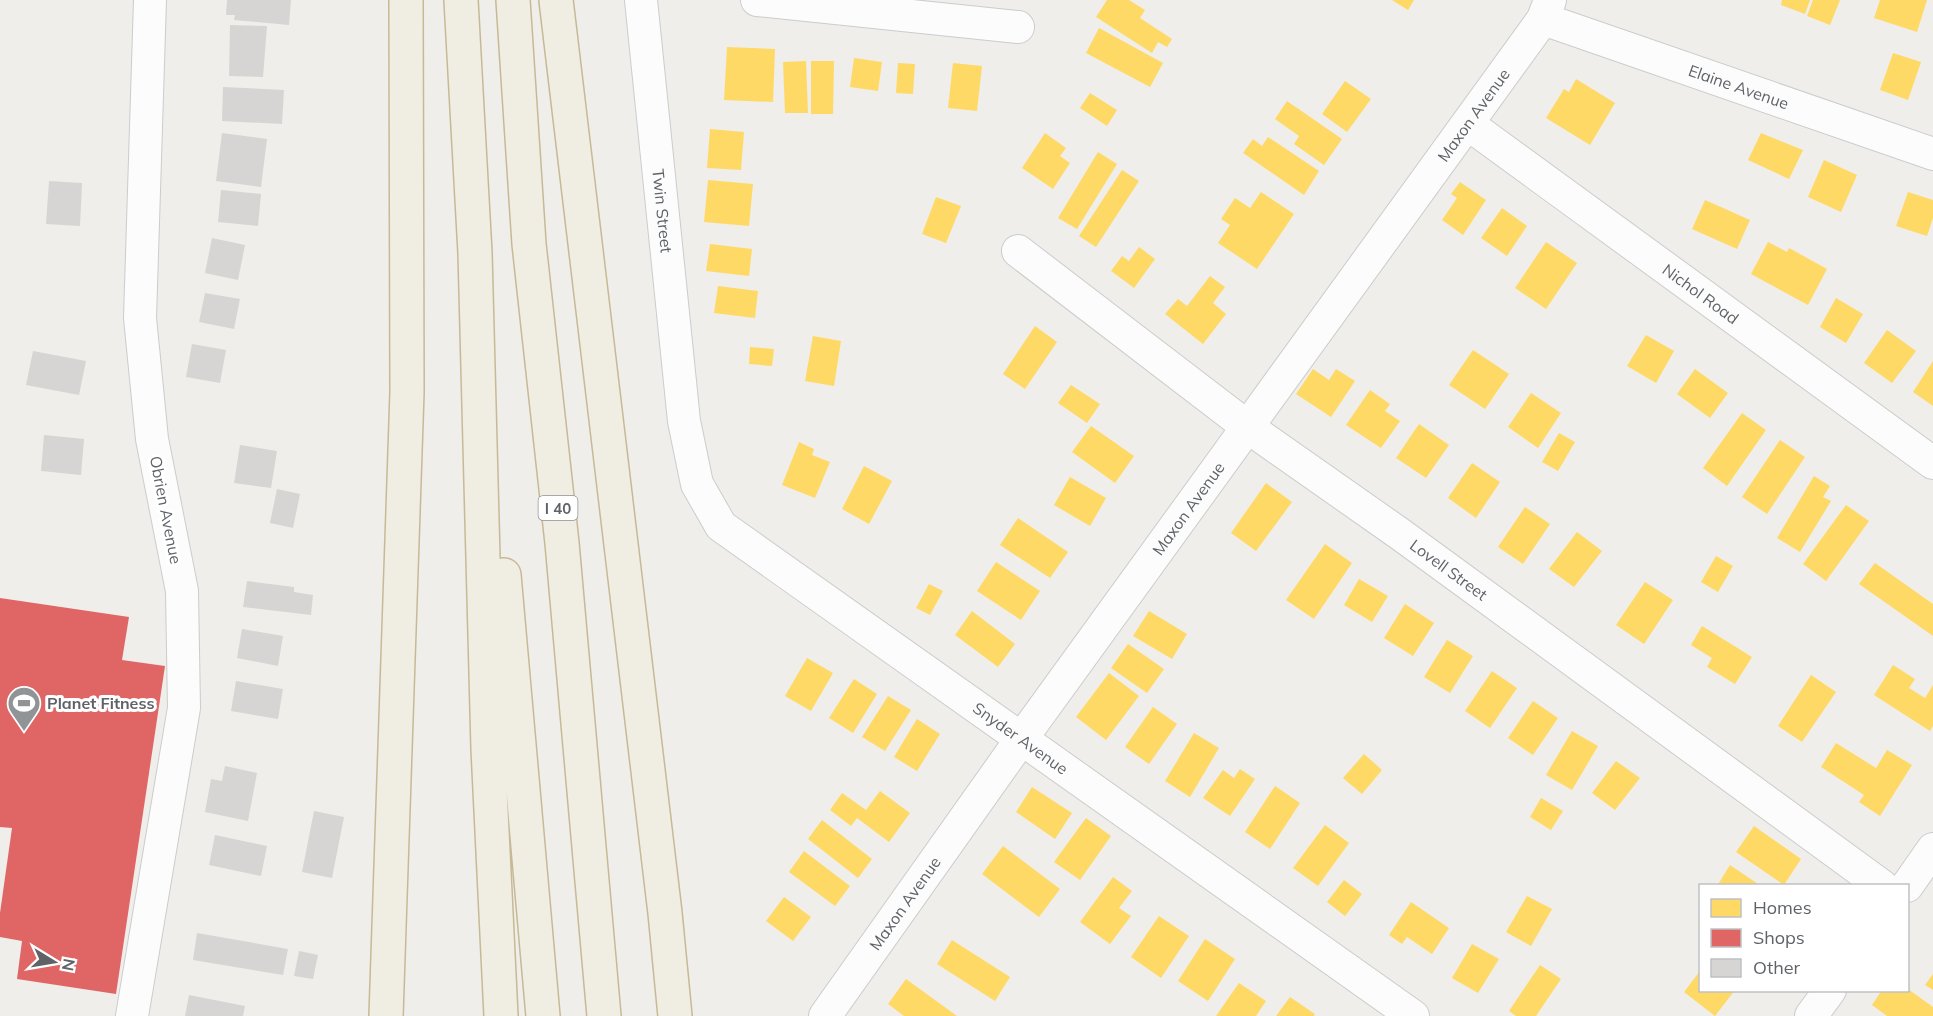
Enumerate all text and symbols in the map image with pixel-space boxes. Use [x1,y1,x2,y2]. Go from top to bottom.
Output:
street label: Elaine Avenue [1686,60,1791,113]
street label: Maxon Avenue [1433,65,1514,166]
street label: Twin Street [648,168,677,254]
street label: Nichol Road [1659,259,1743,328]
street label: Obrien Avenue [146,454,186,566]
street label: Maxon Avenue [1148,458,1229,559]
road number: I 40 [538,496,578,520]
street label: Lovell Street [1406,535,1492,605]
sports icon: Planet Fitness [6,685,42,732]
place label: Planet Fitness [47,693,154,713]
street label: Snyder Avenue [969,698,1072,779]
street label: Maxon Avenue [865,853,945,954]
legend [1699,884,1909,992]
text: Homes [1753,896,1812,919]
text: Shops [1753,926,1805,949]
north arrow [24,932,84,992]
text: Other [1753,956,1801,979]
text: N [58,957,80,973]

